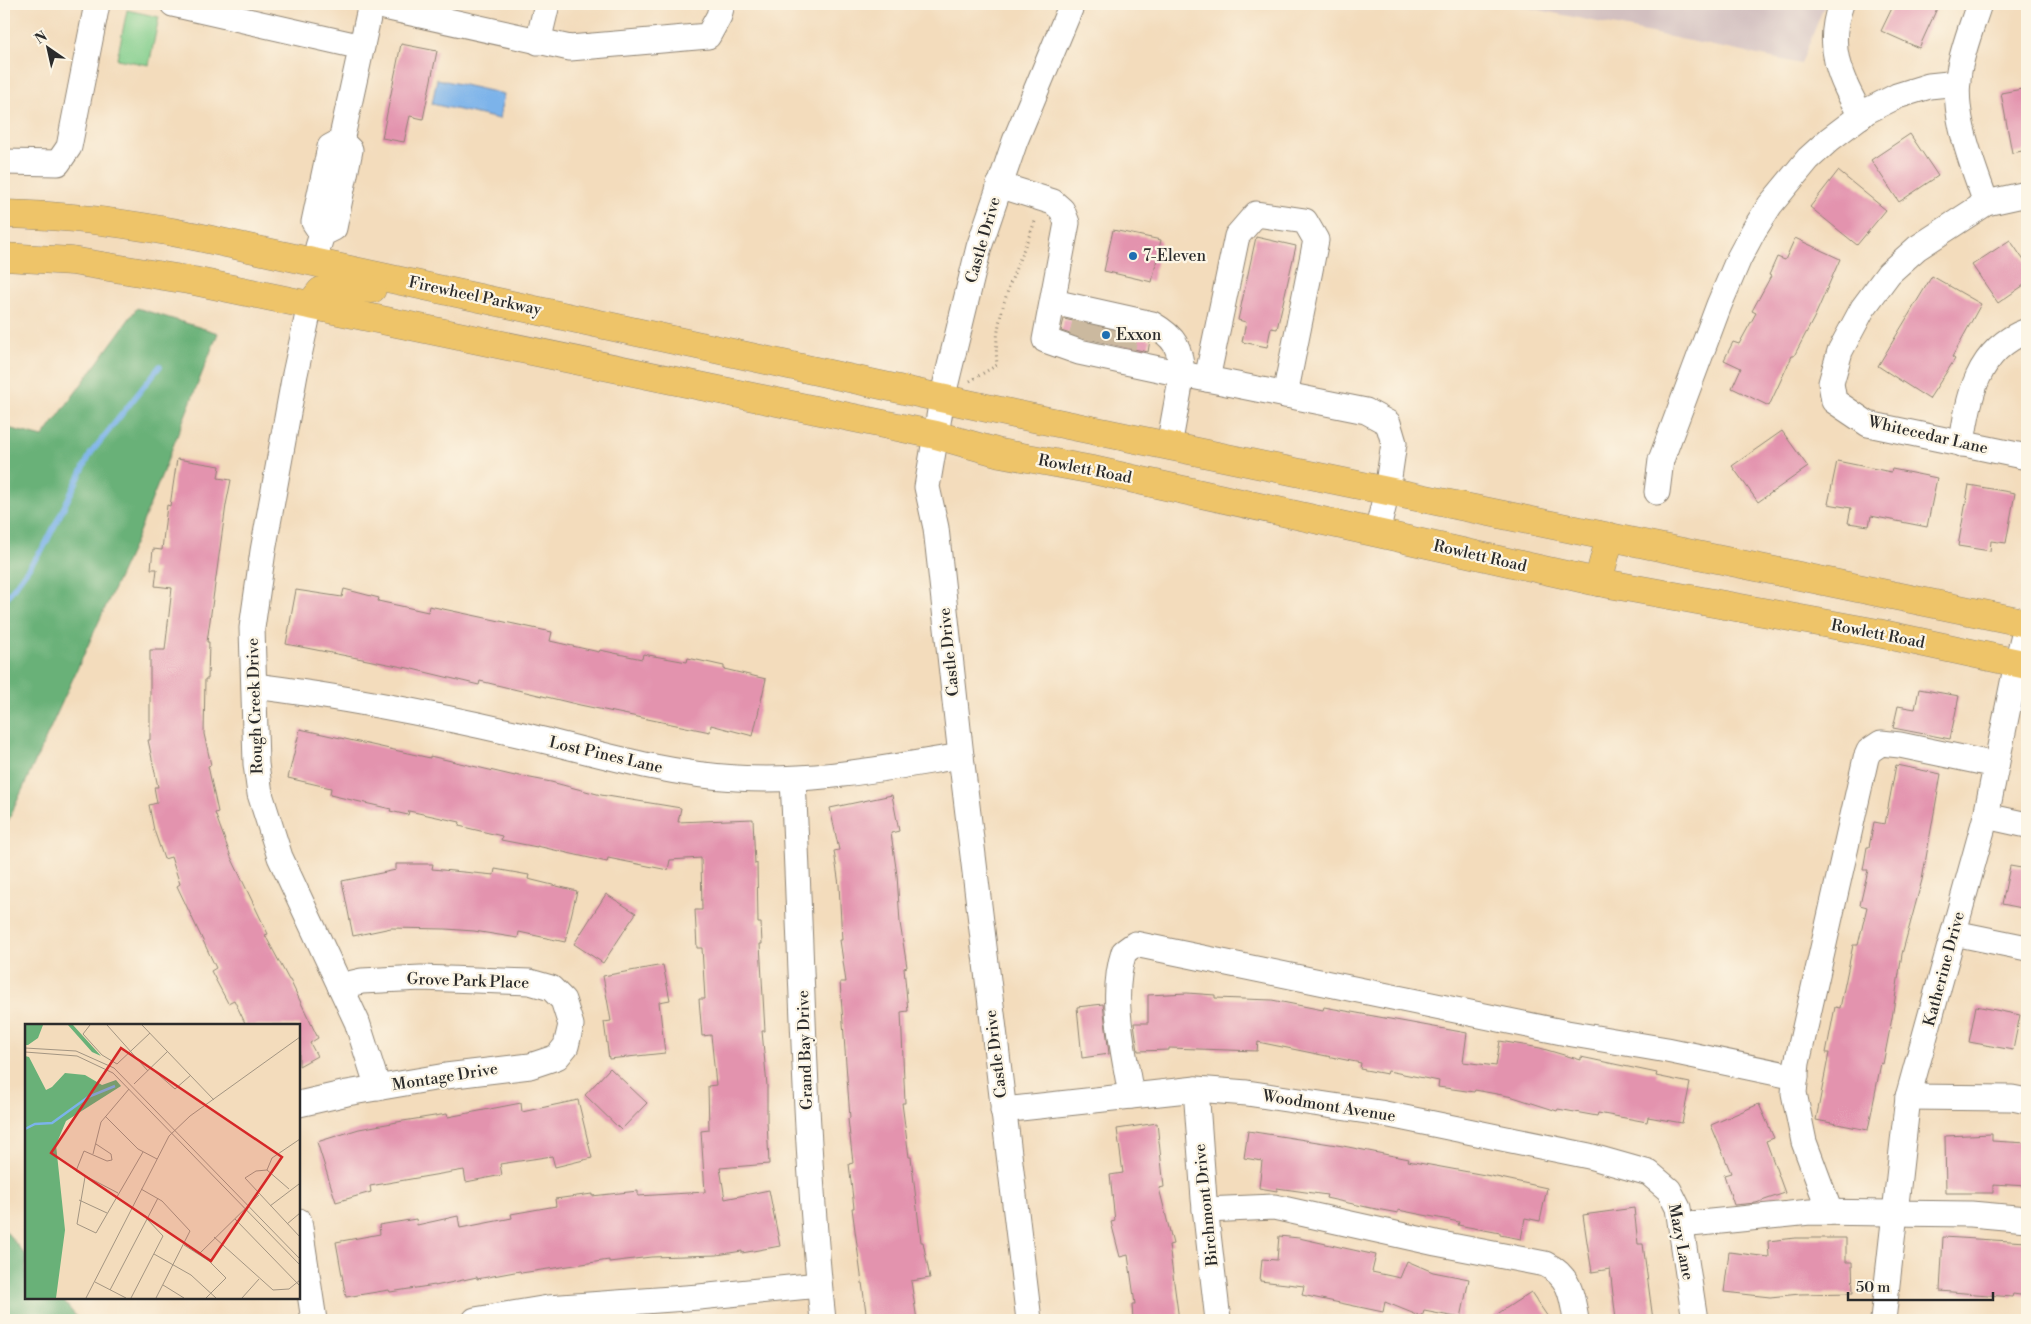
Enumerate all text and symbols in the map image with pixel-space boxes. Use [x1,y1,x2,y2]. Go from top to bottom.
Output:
north arrow [22,22,72,72]
text: N [32,27,51,49]
street label: Castle Drive [961,194,1005,286]
place label: 7-Eleven [1143,246,1206,266]
marker: 7-Eleven [1127,250,1139,262]
street label: Firewheel Parkway [407,272,543,320]
place label: Exxon [1116,325,1162,345]
marker: Exxon [1100,329,1112,341]
street label: Whitecedar Lane [1865,411,1990,459]
street label: Rowlett Road [1036,450,1134,488]
street label: Rowlett Road [1431,536,1529,576]
street label: Castle Drive [934,607,964,697]
street label: Rowlett Road [1829,615,1927,653]
street label: Rough Creek Drive [243,637,267,775]
street label: Lost Pines Lane [547,732,665,778]
street label: Katherine Drive [1919,909,1969,1029]
street label: Grove Park Place [406,969,530,993]
street label: Grand Bay Drive [793,990,817,1110]
street label: Castle Drive [981,1009,1011,1099]
inset map [25,1024,300,1299]
street label: Montage Drive [391,1059,499,1095]
street label: Woodmont Avenue [1260,1085,1397,1126]
street label: Birchmont Drive [1190,1143,1222,1268]
street label: Mazy Lane [1664,1202,1698,1282]
scale bar [1848,1269,1994,1301]
text: 50 m [1856,1278,1890,1297]

